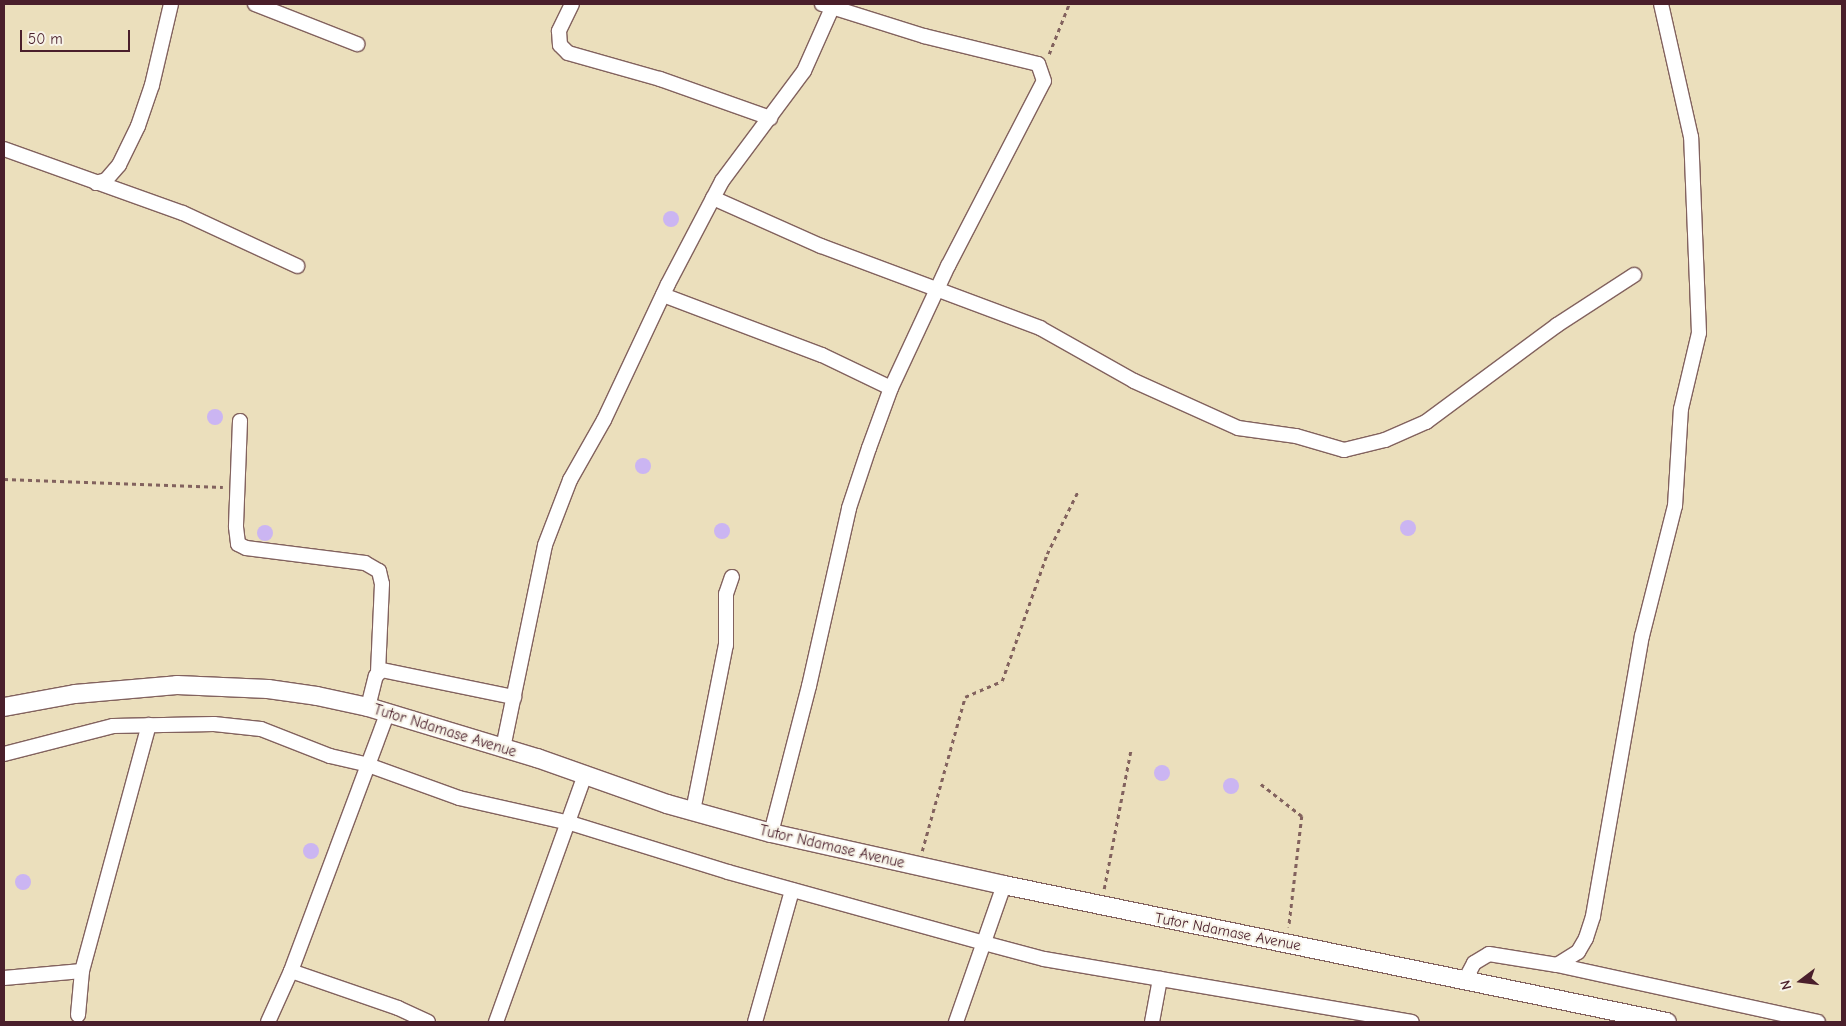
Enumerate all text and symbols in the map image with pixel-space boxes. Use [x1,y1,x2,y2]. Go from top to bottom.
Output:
scale bar [22,20,132,52]
text: 50 m [28,30,63,48]
street label: Tutor Ndamase Avenue [371,701,519,761]
street label: Tutor Ndamase Avenue [758,822,906,872]
street label: Tutor Ndamase Avenue [1153,909,1303,955]
north arrow [1776,956,1826,1006]
text: N [1777,978,1795,992]

